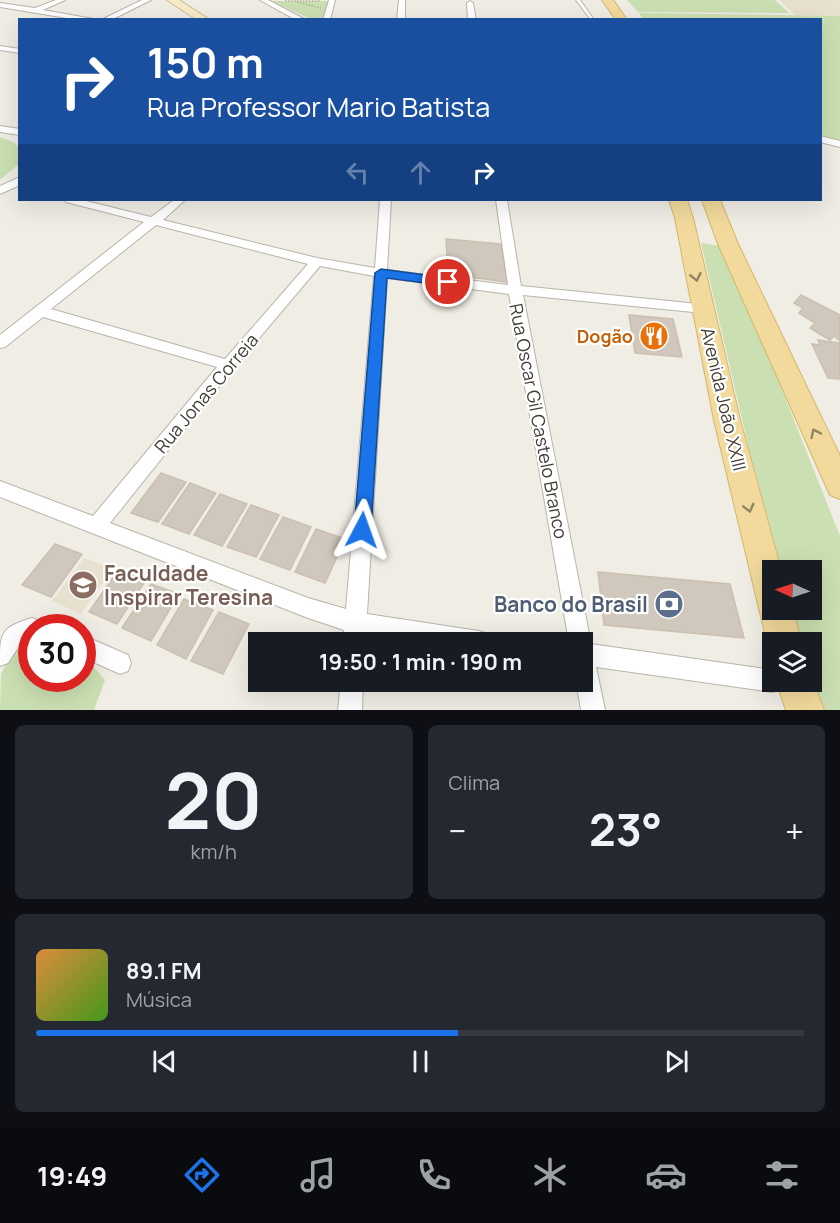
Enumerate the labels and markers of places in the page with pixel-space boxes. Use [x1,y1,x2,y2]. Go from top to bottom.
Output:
pin [422,256,473,307]
restaurant icon: Dogão [638,320,670,352]
place label: Dogão [577,324,633,348]
place label: Faculdade Inspirar Teresina [104,559,273,611]
school or university icon: Faculdade Inspirar Teresina [67,569,99,601]
bank icon: Banco do Brasil [653,588,685,620]
place label: Banco do Brasil [494,590,648,618]

